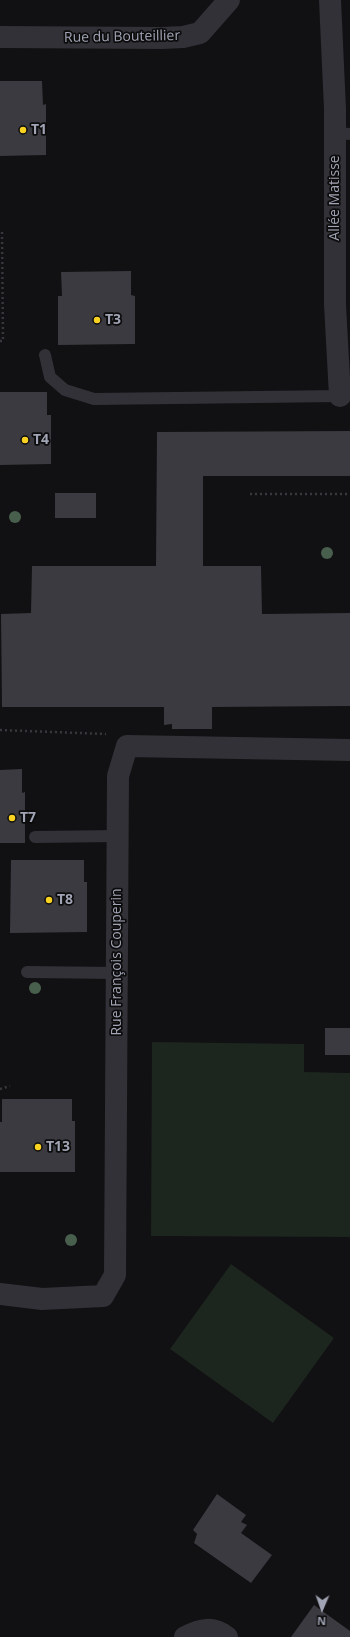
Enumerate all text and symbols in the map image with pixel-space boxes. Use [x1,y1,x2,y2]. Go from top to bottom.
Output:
street label: Rue du Bouteillier [64,28,180,46]
place label: T1 [31,122,47,138]
marker: T1 [18,125,28,135]
street label: Allée Matisse [327,155,343,241]
place label: T3 [105,312,121,328]
marker: T3 [92,315,102,325]
place label: T4 [33,432,49,448]
marker: T4 [20,435,30,445]
place label: T7 [20,810,36,826]
marker: T7 [7,813,17,823]
street label: Rue François Couperin [109,888,125,1036]
place label: T8 [57,892,73,908]
marker: T8 [44,895,54,905]
place label: T13 [46,1139,70,1155]
marker: T13 [33,1142,43,1152]
north arrow [302,1589,342,1629]
text: N [317,1614,326,1629]

